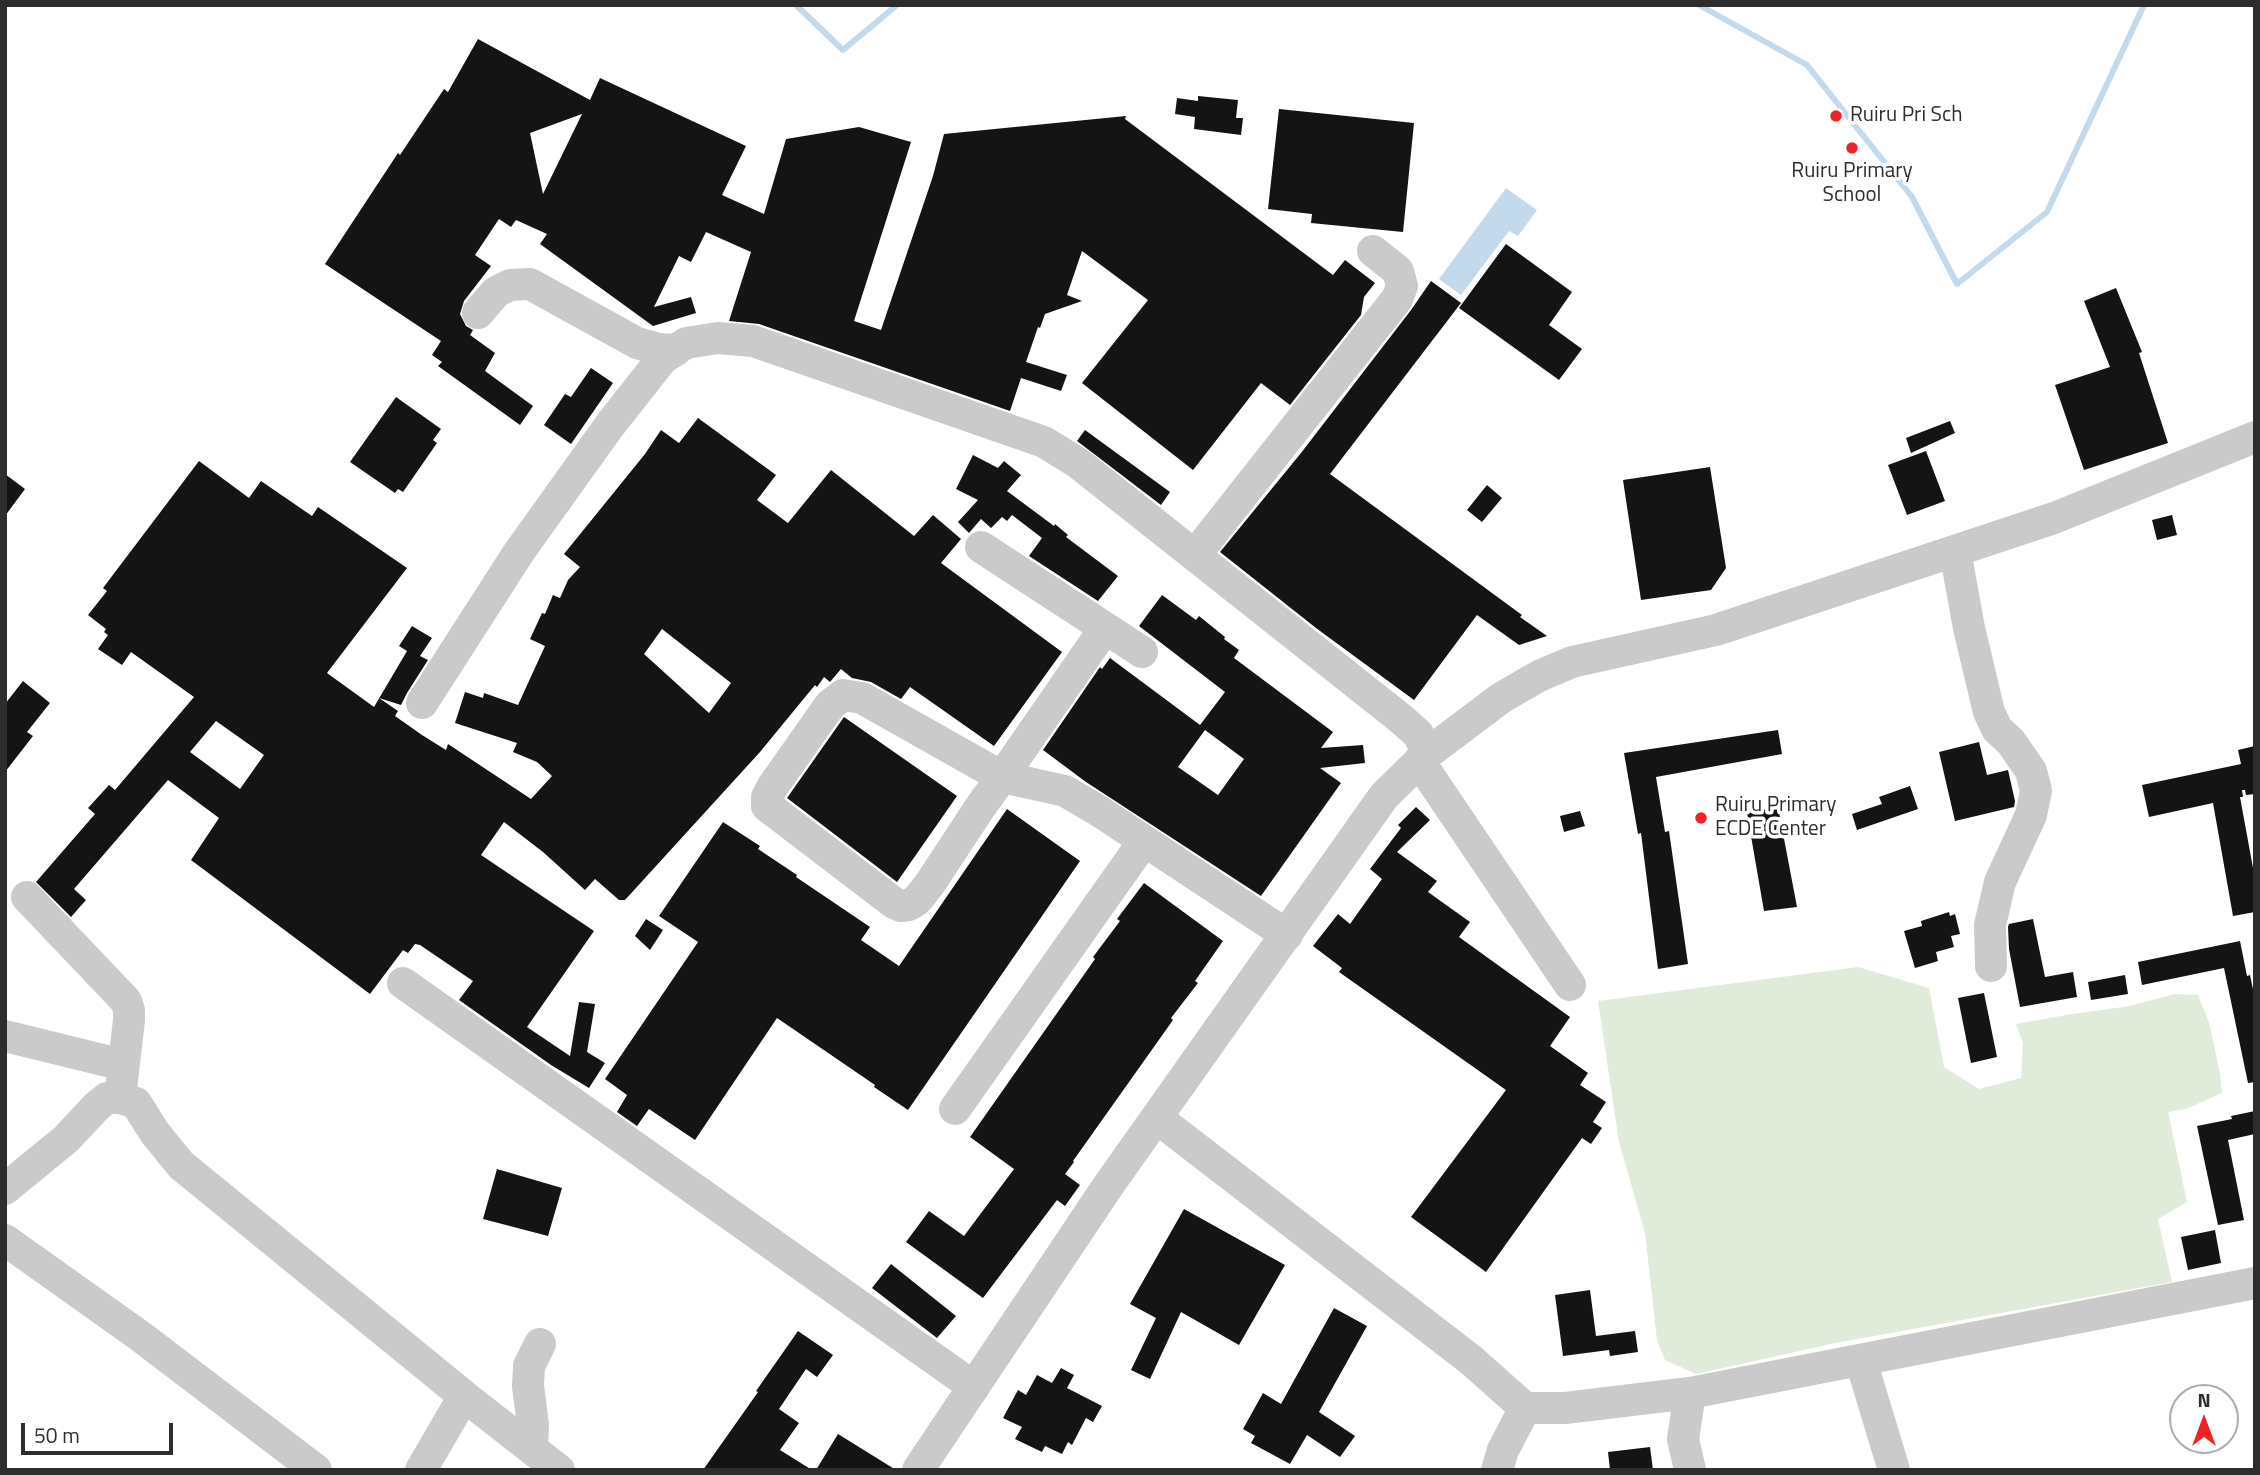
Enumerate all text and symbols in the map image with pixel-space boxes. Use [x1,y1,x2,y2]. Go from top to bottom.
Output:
place label: Ruiru Pri Sch [1850,103,1962,129]
marker: Ruiru Pri Sch [1828,108,1844,124]
marker: Ruiru Primary School [1844,140,1860,156]
place label: Ruiru Primary School [1791,159,1913,209]
place label: Ruiru Primary ECDE Center [1715,793,1836,843]
marker: Ruiru Primary ECDE Center [1693,810,1709,826]
north arrow [2169,1384,2239,1454]
text: N [2197,1385,2211,1414]
scale bar [24,1408,177,1452]
text: 50 m [34,1419,80,1451]

